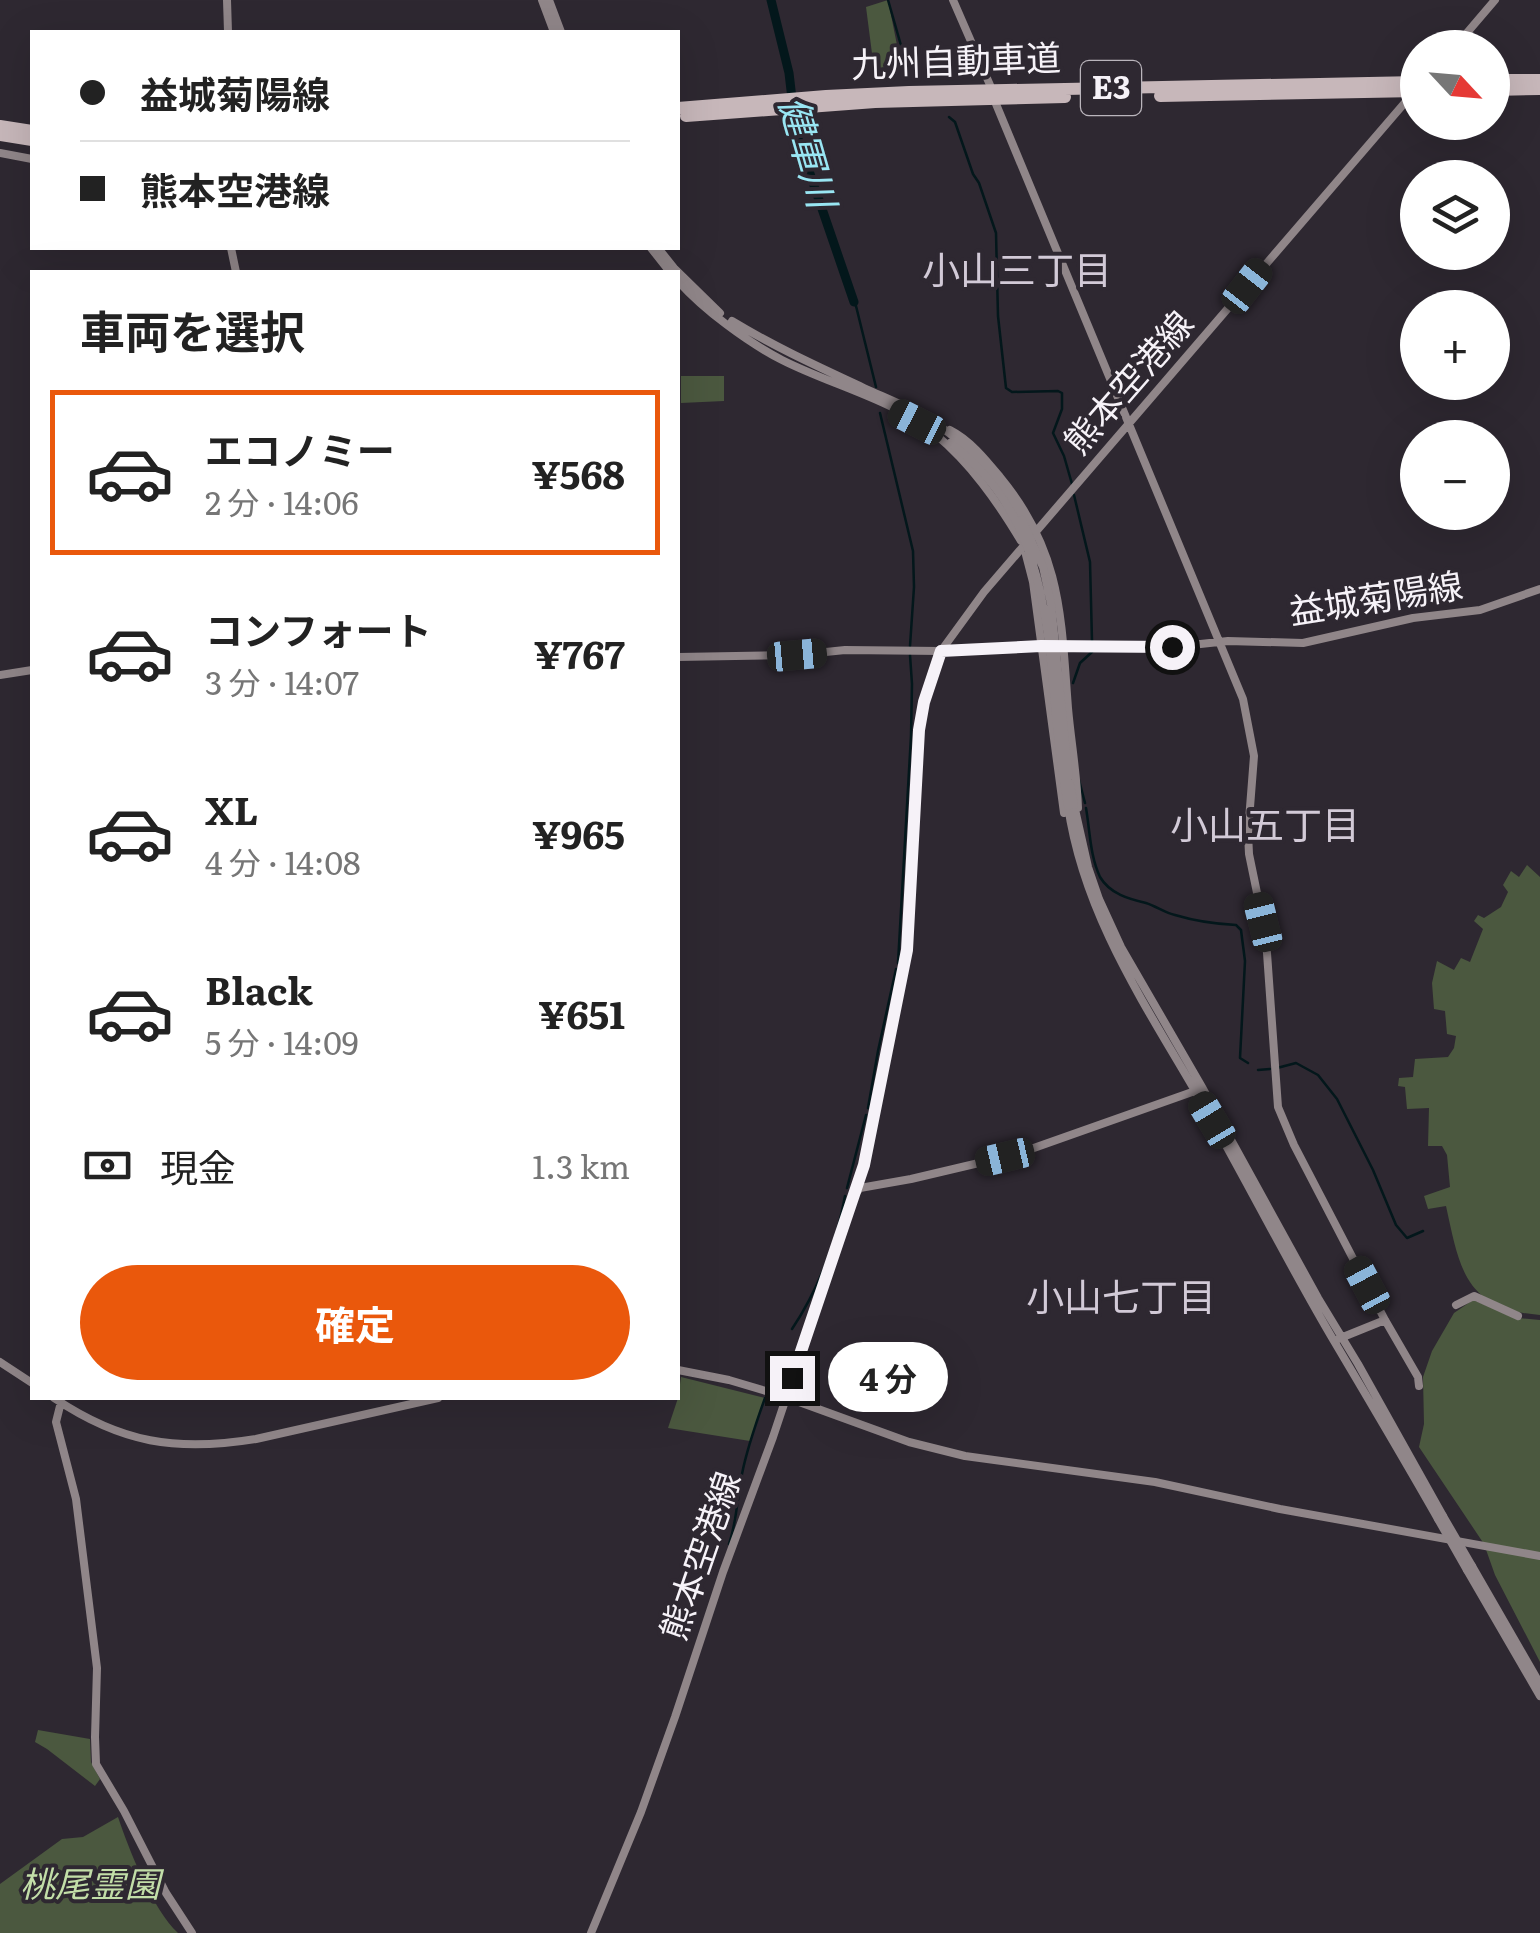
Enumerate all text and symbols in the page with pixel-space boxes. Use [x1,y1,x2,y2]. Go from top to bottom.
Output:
street label: 九州自動車道 [850,29,1062,89]
north arrow [1400,30,1510,140]
map controls [1400,30,1510,530]
road number: E3 [1081,61,1141,115]
text: 益城菊陽線 [140,64,330,121]
water label: 健軍川 [767,88,855,218]
text: 熊本空港線 [140,160,330,217]
button: layers [1400,160,1510,270]
district label: 小山三丁目 [922,239,1112,296]
car [1217,253,1277,319]
button: + [1400,290,1510,400]
text: 車両を選択 [80,296,305,363]
street label: 熊本空港線 [1050,298,1204,464]
car [883,395,951,449]
text: エコノミー [205,420,395,477]
button: − [1400,420,1510,530]
icon: car [85,428,175,518]
text: ¥568 [531,444,625,501]
text: 2 分 · 14:06 [205,477,359,525]
street label: 益城菊陽線 [1285,557,1466,635]
text: コンフォート [205,600,432,657]
icon: car [85,608,175,698]
text: ¥767 [534,624,625,681]
route start [1150,625,1195,670]
car [766,637,828,673]
text: 3 分 · 14:07 [205,657,359,705]
text: XL [205,780,258,837]
icon: car [85,788,175,878]
district label: 小山五丁目 [1170,794,1360,851]
text: ¥965 [532,804,625,861]
text: 4 分 · 14:08 [205,837,361,885]
car [1241,889,1285,955]
text: Black [205,960,313,1017]
icon: car [85,968,175,1058]
text: ¥651 [538,984,625,1041]
text: 5 分 · 14:09 [205,1017,358,1065]
car [1184,1087,1240,1153]
car [972,1136,1038,1178]
text: 現金 [160,1137,236,1194]
icon: cash [80,1138,135,1193]
text: 1.3 km [532,1141,630,1189]
car [1340,1251,1394,1319]
button: 確定 [80,1265,630,1380]
district label: 小山七丁目 [1026,1266,1216,1323]
callout: 4 分 [827,1343,947,1413]
text: 4 分 [859,1353,917,1401]
route end [770,1356,815,1401]
street label: 熊本空港線 [645,1464,751,1646]
park label: 桃尾霊園 [20,1856,165,1908]

